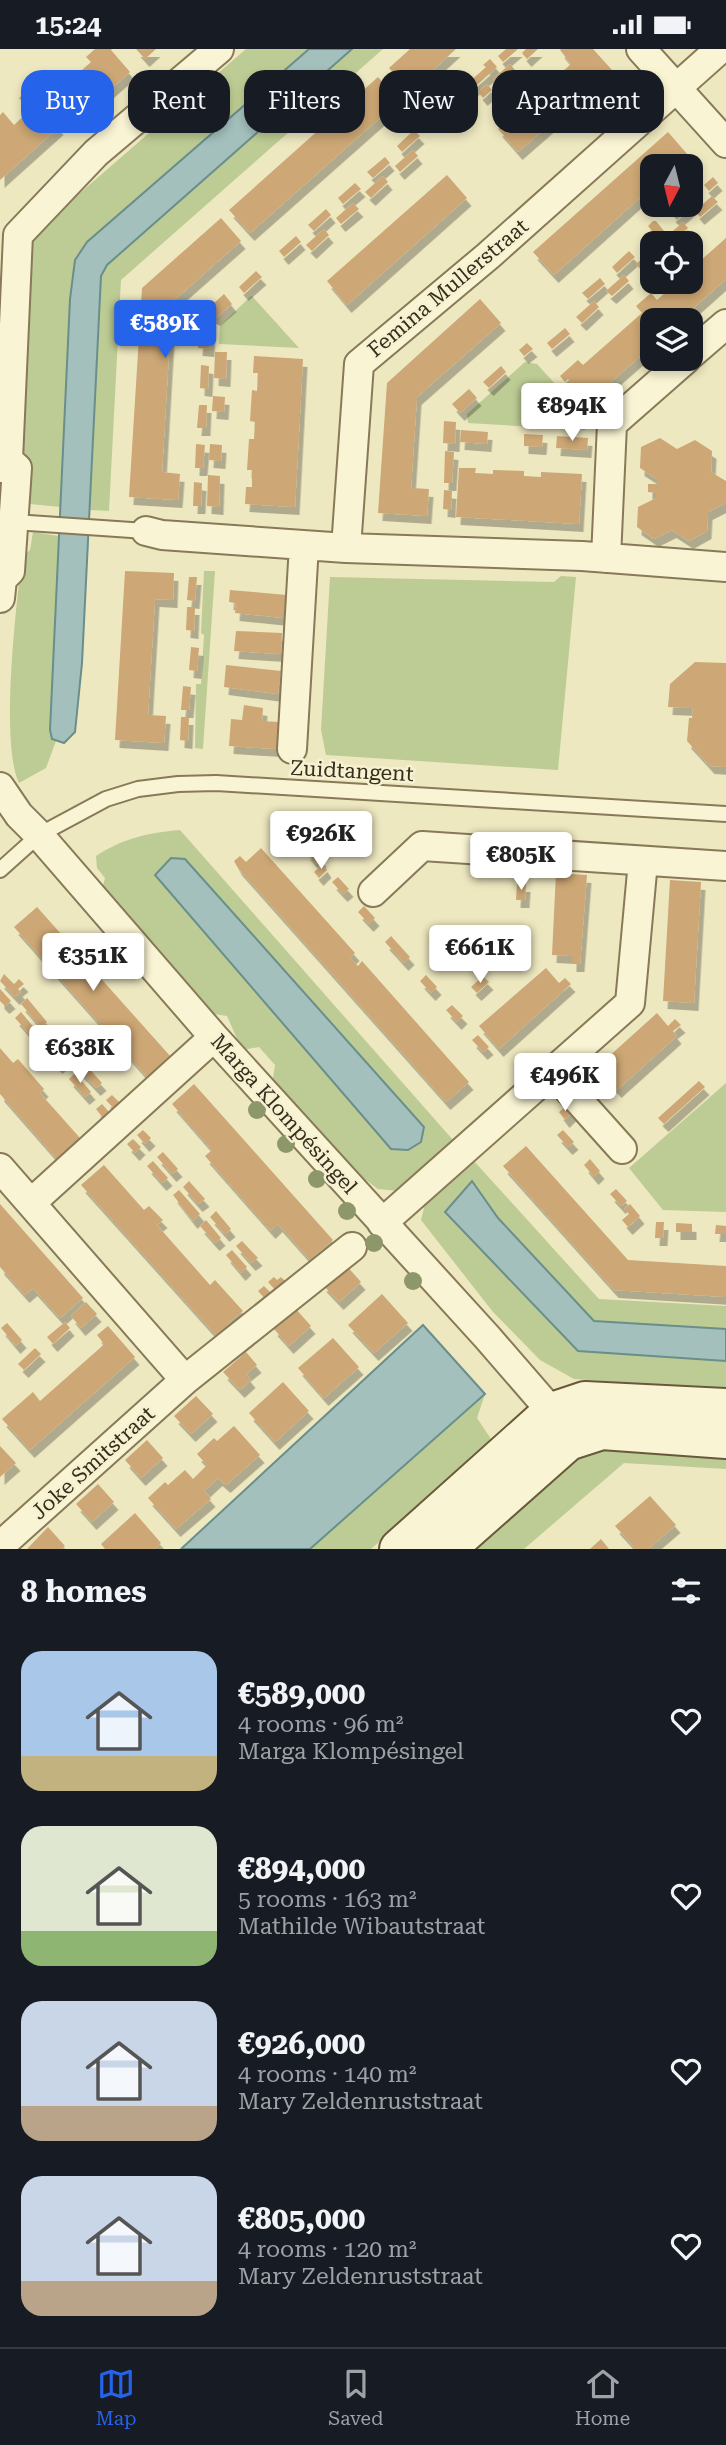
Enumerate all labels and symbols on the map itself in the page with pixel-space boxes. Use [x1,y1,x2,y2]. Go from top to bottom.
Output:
north arrow [640,154,704,217]
street label: Femina Mullerstraat [363,214,533,362]
pin: €589K [116,301,214,360]
pin: €894K [523,383,621,443]
street label: Zuidtangent [290,756,414,786]
pin: €926K [272,811,370,871]
pin: €805K [472,833,570,892]
pin: €661K [431,925,529,985]
pin: €351K [44,933,142,993]
pin: €638K [31,1025,129,1085]
street label: Marga Klompésingel [206,1029,362,1199]
pin: €496K [516,1053,614,1113]
street label: Joke Smitstraat [27,1401,160,1524]

